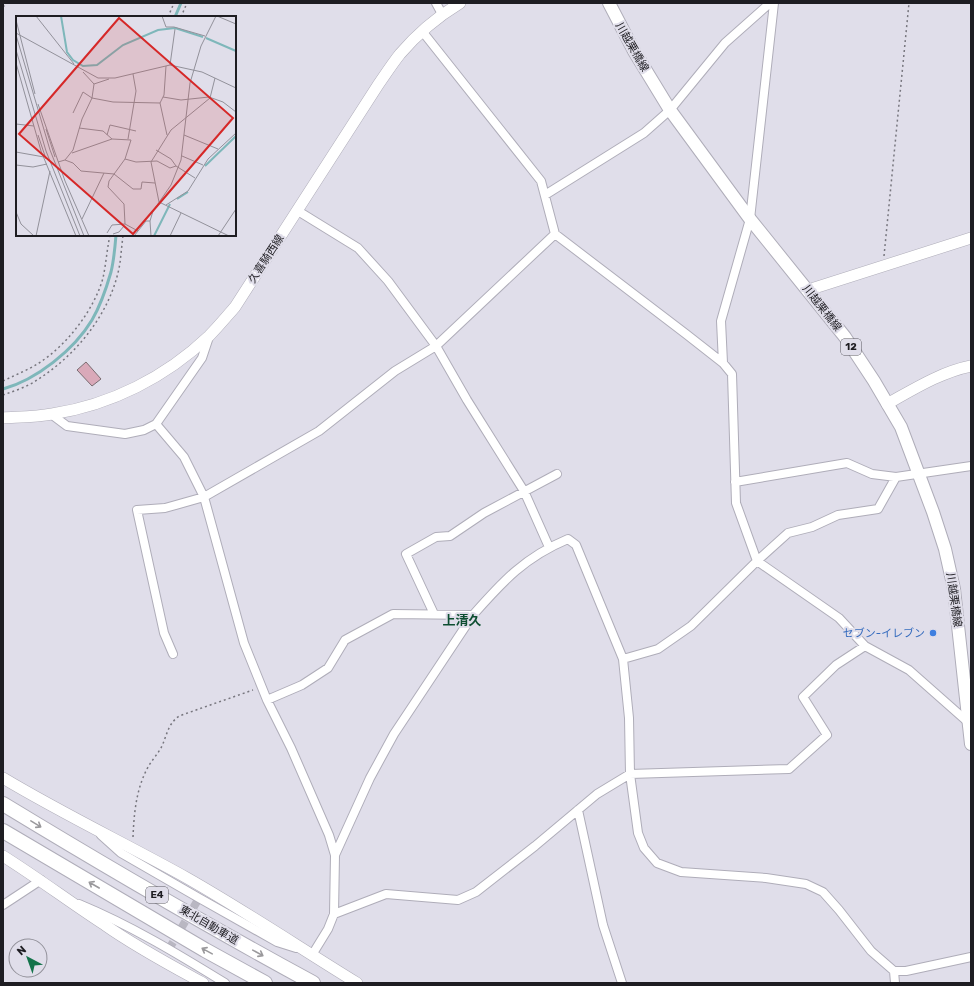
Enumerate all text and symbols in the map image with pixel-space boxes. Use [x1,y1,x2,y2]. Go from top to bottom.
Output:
inset map [16,16,236,236]
street label: 川越栗橋線 [613,20,651,74]
street label: 久喜騎西線 [246,232,286,286]
street label: 川越栗橋線 [800,282,844,334]
road number: 12 [841,339,861,355]
street label: 川越栗橋線 [944,572,964,628]
district label: 上清久 [442,613,482,628]
place label: セブン-イレブン [843,627,925,640]
marker: セブン-イレブン [928,628,938,638]
one-way arrow [30,820,42,828]
one-way arrow [88,881,100,889]
road number: E4 [146,887,168,903]
street label: 東北自動車道 [177,903,241,947]
north arrow [8,938,48,978]
text: N [15,943,29,958]
one-way arrow [201,946,213,954]
one-way arrow [251,949,263,957]

